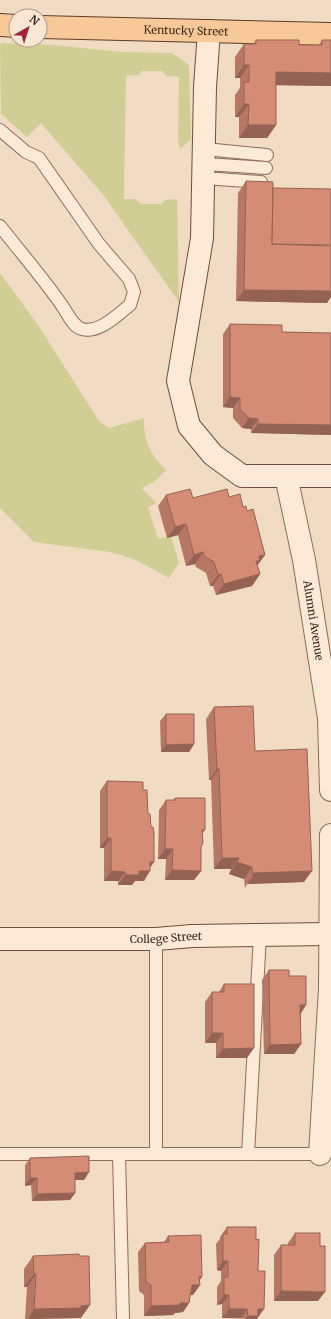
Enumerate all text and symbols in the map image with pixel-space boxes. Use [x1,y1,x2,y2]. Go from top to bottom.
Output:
north arrow [8,8,48,48]
text: N [27,12,42,29]
street label: Kentucky Street [143,22,229,39]
street label: Alumni Avenue [300,578,327,662]
street label: College Street [130,929,203,946]

